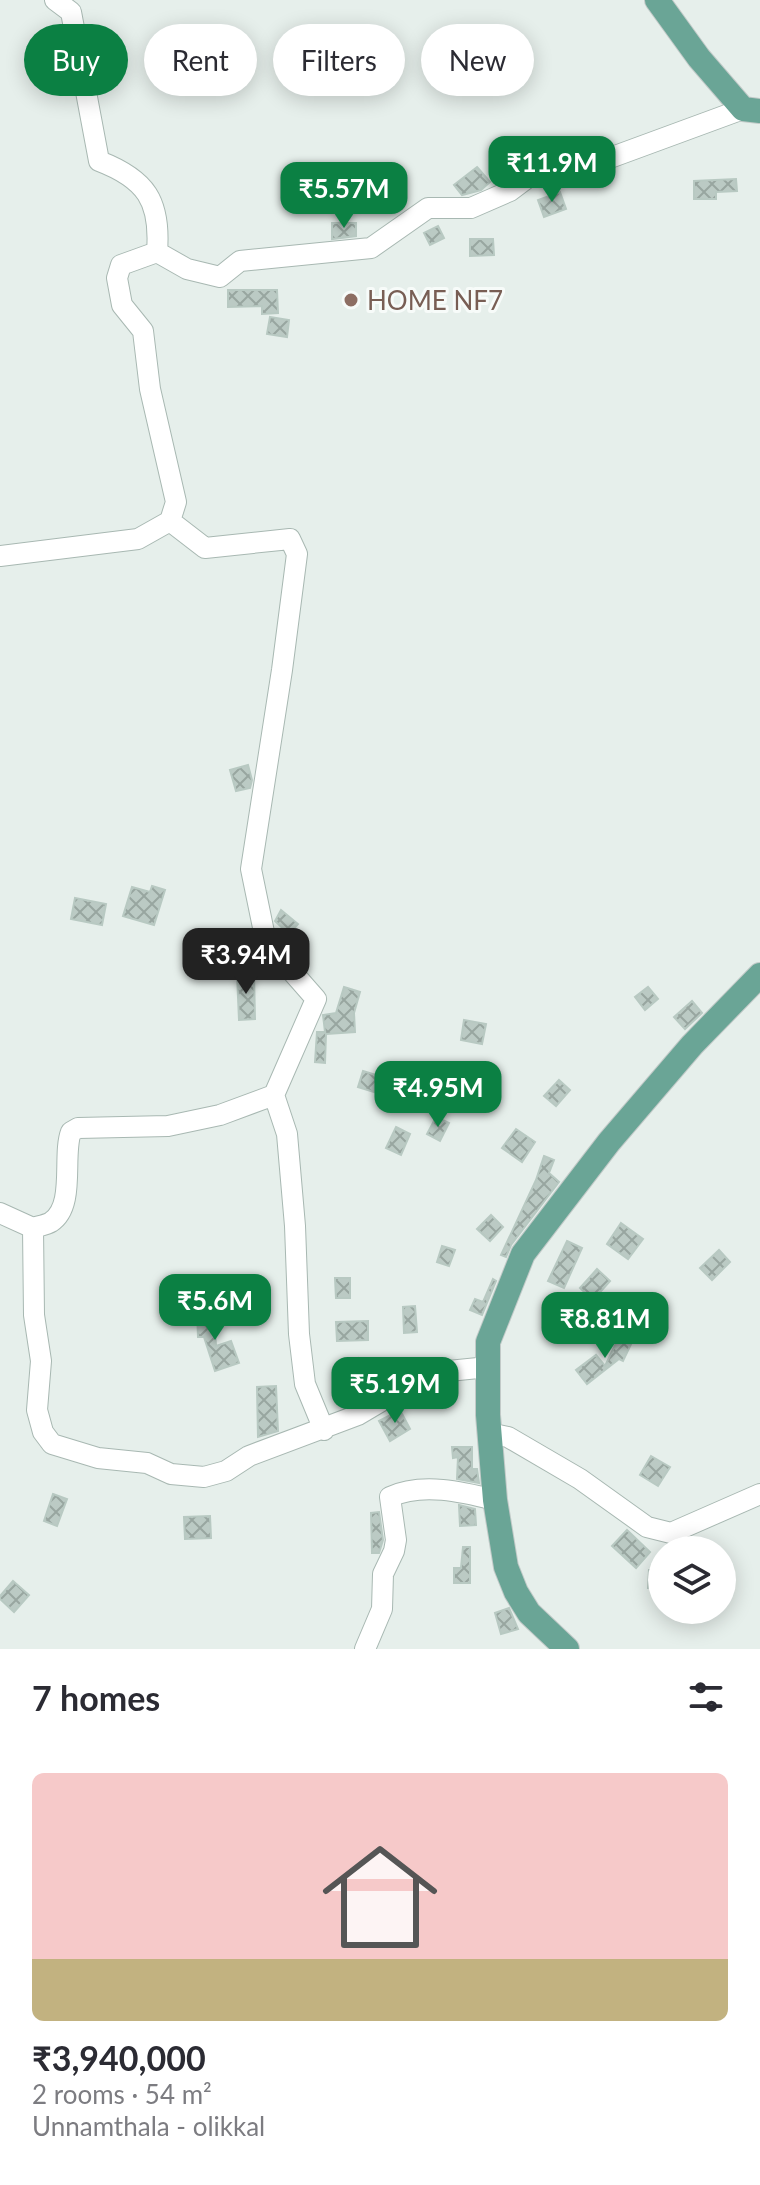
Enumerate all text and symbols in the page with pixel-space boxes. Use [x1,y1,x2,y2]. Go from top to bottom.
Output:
chip: Buy [24,24,128,96]
chip: Rent [144,24,257,96]
chip: Filters [273,24,405,96]
chip: New [421,24,534,96]
pin: ₹11.9M [487,136,617,204]
text: ₹11.9M [506,146,598,178]
pin: ₹5.57M [279,162,409,230]
text: ₹5.57M [298,172,390,204]
place label: HOME NF7 [367,284,503,316]
marker: HOME NF7 [342,291,360,309]
pin: ₹3.94M [181,928,311,996]
text: ₹3.94M [200,938,292,970]
pin: ₹4.95M [373,1061,503,1129]
text: ₹4.95M [392,1071,484,1103]
pin: ₹5.6M [159,1274,271,1342]
text: ₹5.6M [177,1284,253,1316]
pin: ₹8.81M [540,1292,670,1360]
text: ₹8.81M [559,1302,651,1334]
pin: ₹5.19M [330,1357,460,1425]
text: ₹5.19M [349,1367,441,1399]
map controls [648,1536,736,1624]
button: layers [648,1536,736,1624]
icon: filters [684,1675,728,1719]
text: 7 homes [32,1677,160,1718]
icon: home [308,1825,452,1969]
text: ₹3,940,000 [32,2037,206,2078]
text: 2 rooms · 54 m² [32,2078,212,2110]
text: Unnamthala - olikkal [32,2110,265,2142]

